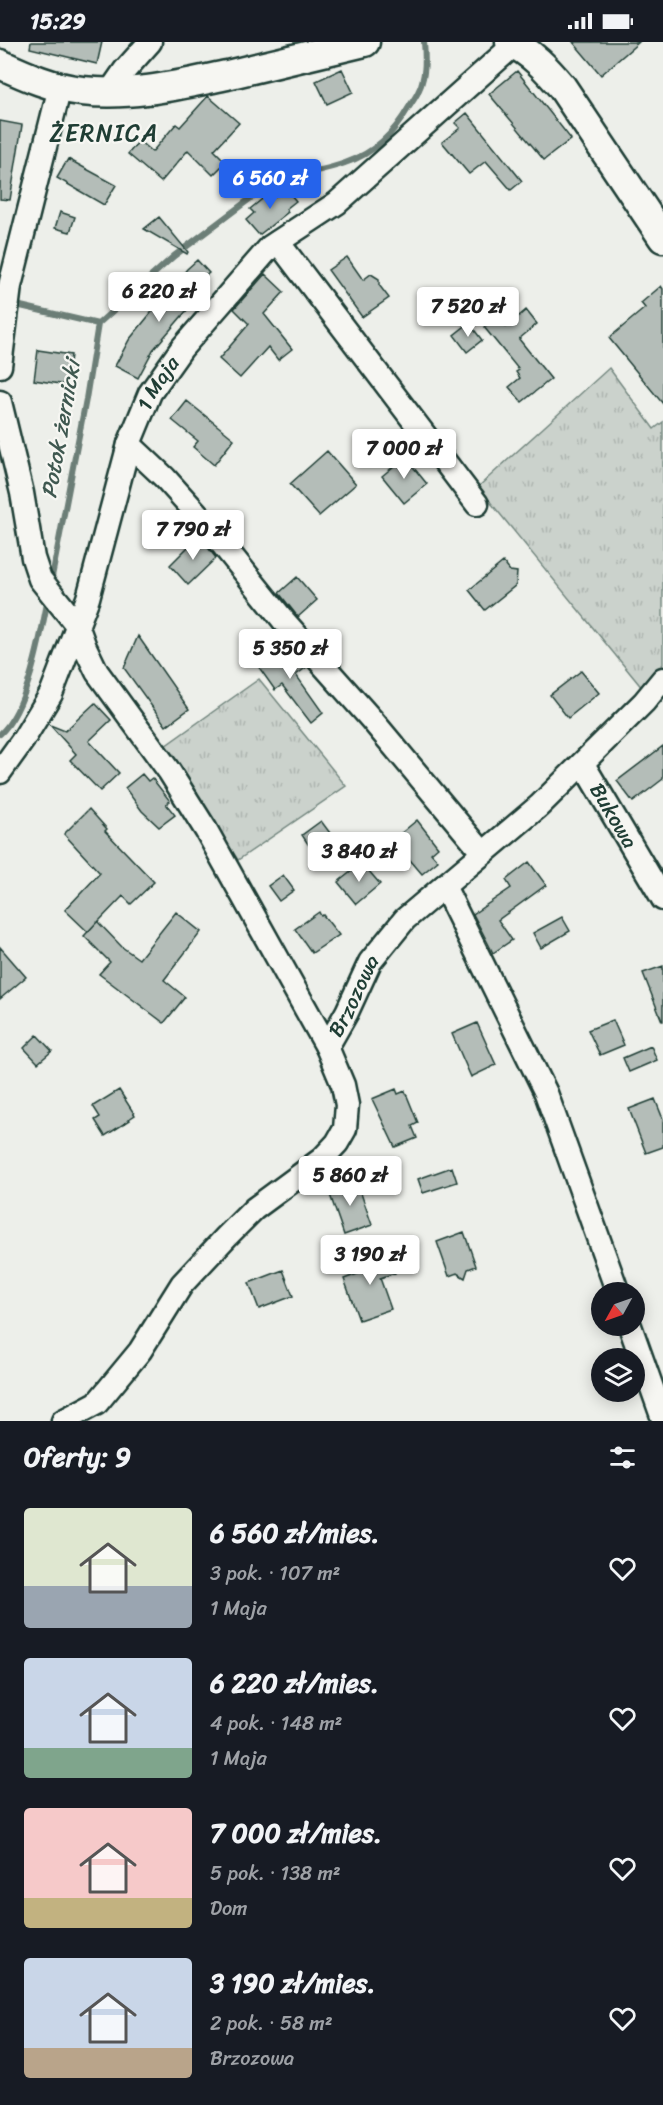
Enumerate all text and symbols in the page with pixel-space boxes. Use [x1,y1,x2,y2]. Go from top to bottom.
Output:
text: 15:29 [30,2,86,41]
district label: ŻERNICA [49,112,159,154]
pin: 6 560 zł [208,159,332,210]
text: 6 560 zł [233,161,307,196]
pin: 6 220 zł [97,272,221,323]
text: 6 220 zł [122,274,196,309]
pin: 7 520 zł [406,287,530,338]
text: 7 520 zł [431,289,505,324]
street label: 1 Maja [126,347,190,416]
water label: Potok żernicki [29,352,93,501]
pin: 7 000 zł [342,429,466,480]
text: 7 000 zł [366,431,442,466]
pin: 7 790 zł [131,510,255,561]
text: 7 790 zł [156,512,230,547]
pin: 5 350 zł [228,629,352,680]
text: 5 350 zł [253,631,327,666]
street label: Bukowa [579,775,648,856]
pin: 3 840 zł [297,832,421,883]
text: 3 840 zł [322,834,396,869]
street label: Brzozowa [317,945,389,1045]
pin: 5 860 zł [288,1156,412,1207]
text: 5 860 zł [313,1158,387,1193]
pin: 3 190 zł [308,1235,432,1286]
text: 3 190 zł [335,1237,405,1272]
north arrow [591,1282,645,1336]
map controls [591,1282,645,1402]
button: layers [591,1348,645,1402]
text: Oferty: 9 [24,1434,131,1480]
icon: filters [606,1441,639,1474]
text: 6 560 zł/mies. [210,1510,379,1556]
icon: home [72,1532,144,1604]
icon: heart [606,1552,639,1585]
text: 3 pok. · 107 m² [210,1556,340,1591]
text: 1 Maja [210,1591,267,1626]
text: 6 220 zł/mies. [210,1660,379,1706]
icon: home [72,1682,144,1754]
icon: heart [606,1702,639,1735]
text: 4 pok. · 148 m² [210,1706,342,1741]
text: 1 Maja [210,1741,267,1776]
text: 7 000 zł/mies. [210,1810,382,1856]
icon: home [72,1832,144,1904]
icon: heart [606,1852,639,1885]
text: 5 pok. · 138 m² [210,1856,341,1891]
text: Dom [210,1891,247,1926]
text: 3 190 zł/mies. [210,1960,375,2006]
icon: home [72,1982,144,2054]
icon: heart [606,2002,639,2035]
text: 2 pok. · 58 m² [210,2006,333,2041]
text: Brzozowa [210,2041,294,2076]

